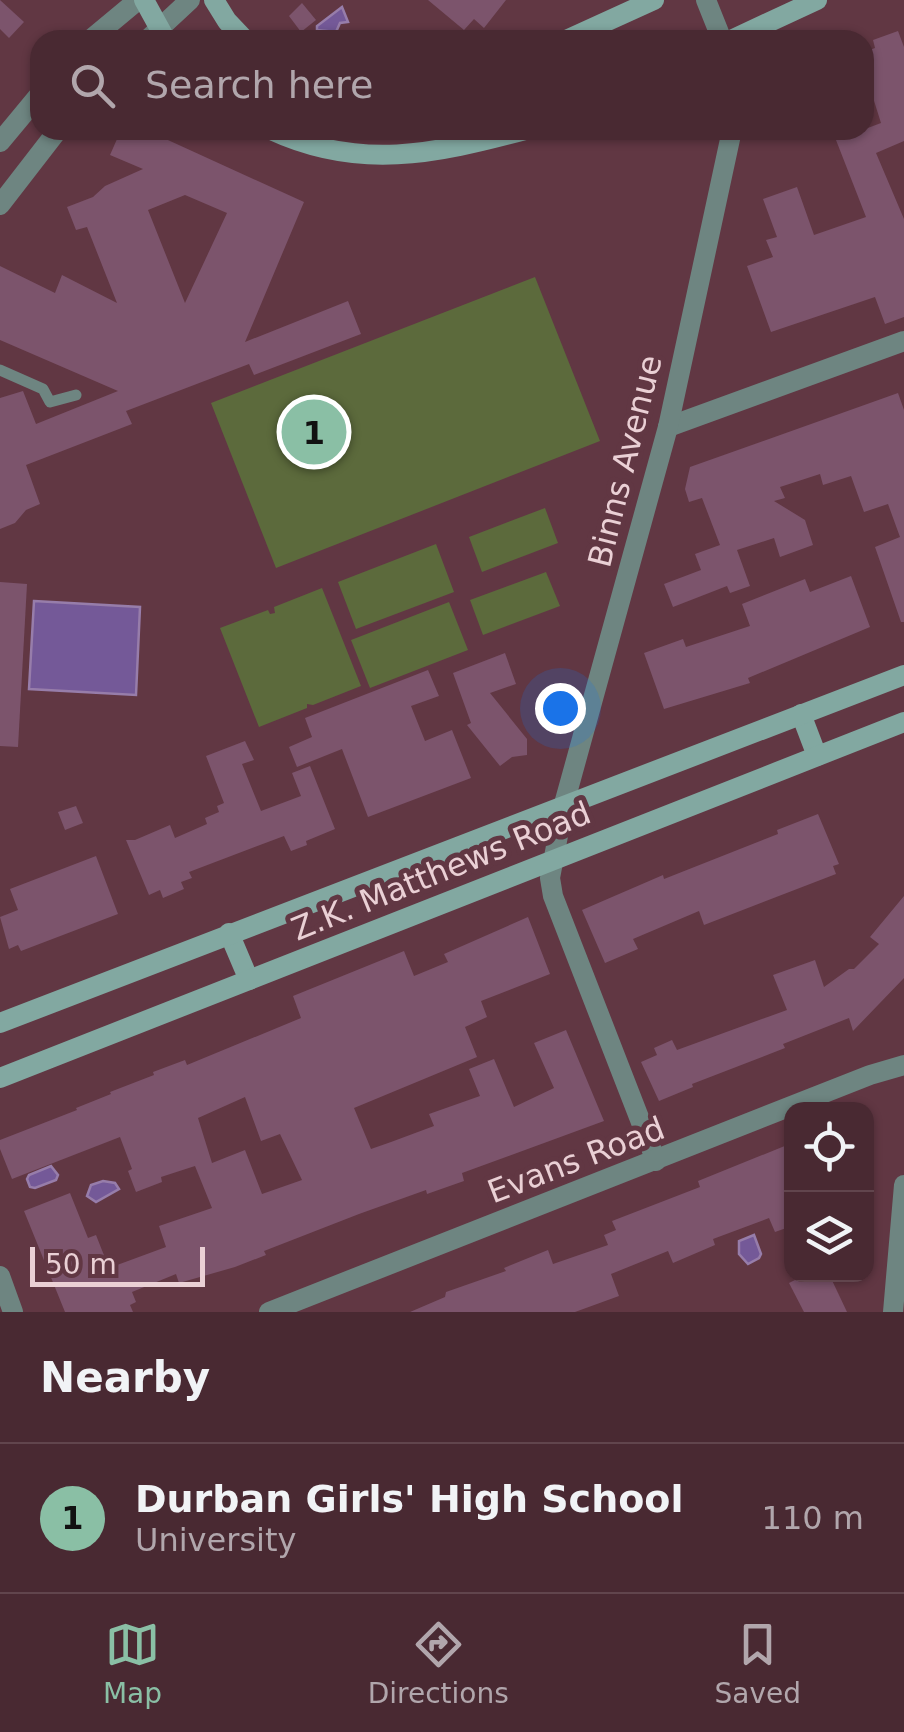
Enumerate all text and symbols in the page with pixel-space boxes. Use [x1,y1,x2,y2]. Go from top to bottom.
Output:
search box [30,30,874,140]
icon: search [65,58,120,113]
text: Search here [145,63,373,107]
street label: Binns Avenue [580,351,670,571]
pin: 1 [282,394,346,470]
your location [535,683,586,734]
street label: Z.K. Matthews Road [286,794,596,948]
map controls [784,1102,874,1282]
button: locate [784,1102,874,1192]
street label: Evans Road [482,1109,670,1211]
button: layers [784,1192,874,1282]
scale bar [30,1242,205,1286]
text: 50 m [45,1248,117,1281]
text: Nearby [40,1353,210,1402]
text: Durban Girls' High School [135,1477,683,1521]
text: 1 [61,1499,84,1537]
text: 110 m [762,1499,864,1537]
text: University [135,1521,296,1559]
tab: Map [103,1617,162,1710]
tab: Directions [368,1617,509,1710]
tab: Saved [715,1617,801,1710]

